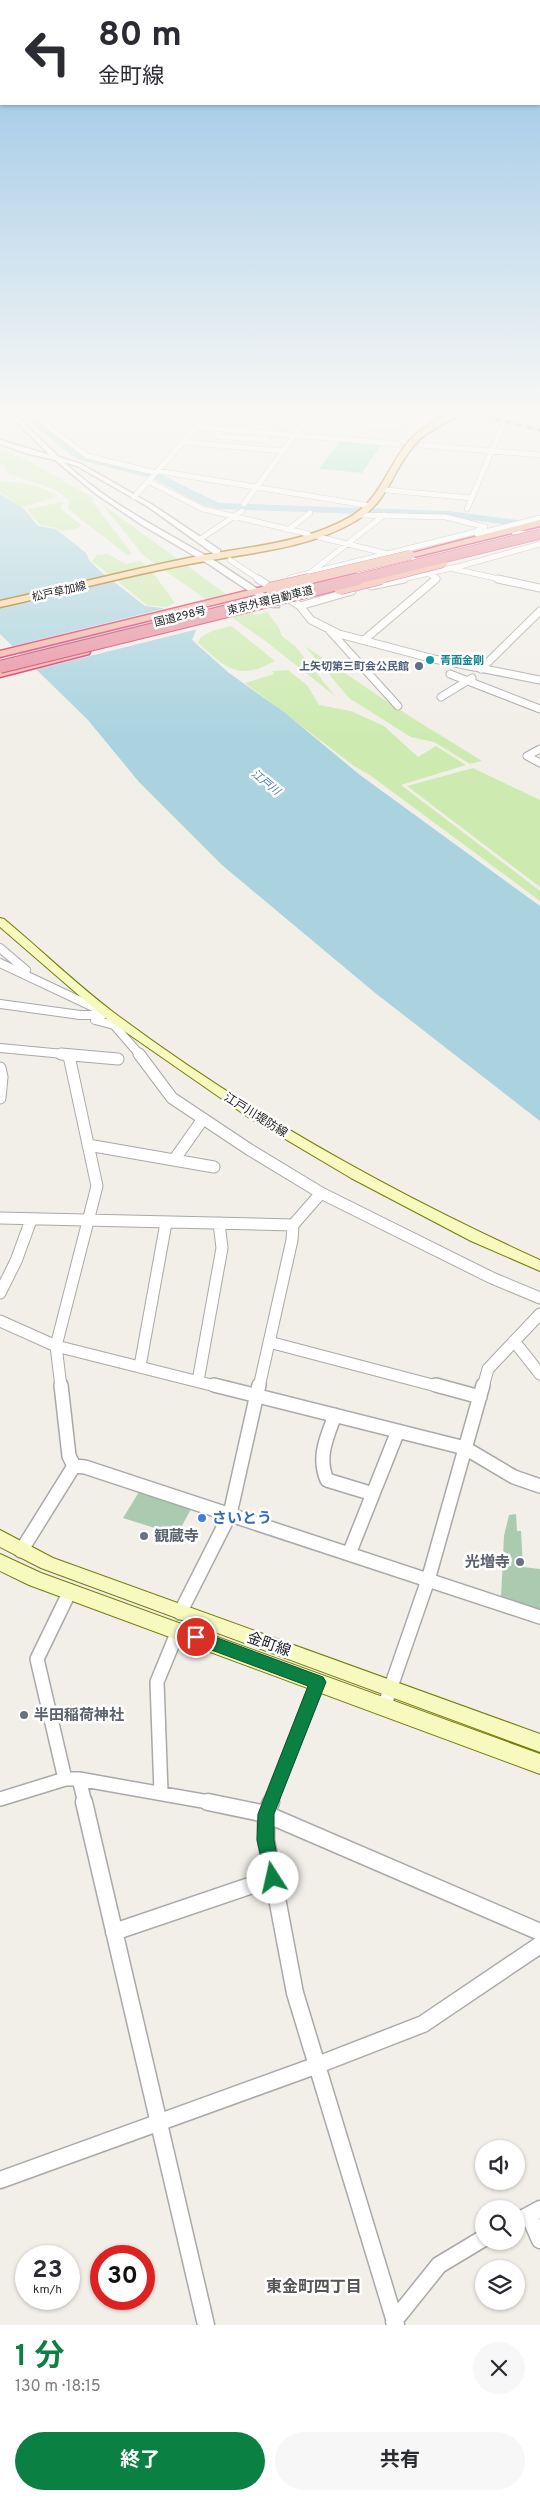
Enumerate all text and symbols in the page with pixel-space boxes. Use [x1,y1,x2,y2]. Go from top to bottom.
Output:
text: 80 m [98,14,182,58]
icon: left [15,20,80,85]
text: 金町線 [98,64,164,91]
street label: 松戸草加線 [31,579,88,605]
street label: 東京外環自動車道 [226,584,315,618]
street label: 国道298号 [153,604,208,630]
marker: 青面金剛 [424,654,436,666]
place label: 青面金剛 [440,654,484,668]
place label: 上矢切第三町会公民館 [299,660,409,674]
marker: 上矢切第三町会公民館 [413,660,425,672]
water label: 江戸川 [248,767,283,799]
street label: 江戸川堤防線 [221,1090,290,1142]
place label: さいとう [212,1510,272,1529]
marker: さいとう [196,1512,208,1524]
place label: 観蔵寺 [154,1528,199,1547]
marker: 観蔵寺 [138,1530,150,1542]
place label: 光増寺 [465,1553,510,1573]
marker: 光増寺 [514,1556,526,1568]
pin [175,1616,217,1658]
icon: arrive [182,1623,210,1651]
street label: 金町線 [244,1629,293,1662]
place label: 半田稲荷神社 [34,1706,124,1726]
marker: 半田稲荷神社 [18,1709,30,1721]
position arrow [246,1851,298,1903]
map controls [475,2140,525,2310]
button: sound [475,2140,525,2190]
button: search [475,2200,525,2250]
speed limit sign: 30 [90,2245,155,2310]
text: 23 [32,2255,63,2287]
button: layers [475,2260,525,2310]
district label: 東金町四丁目 [266,2278,362,2298]
text: km/h [33,2282,62,2298]
text: 1 分 [15,2339,65,2376]
button: close [473,2342,525,2394]
text: 130 m · 18:15 [15,2377,101,2397]
button: 終了 [15,2432,265,2490]
button: 共有 [275,2432,525,2490]

